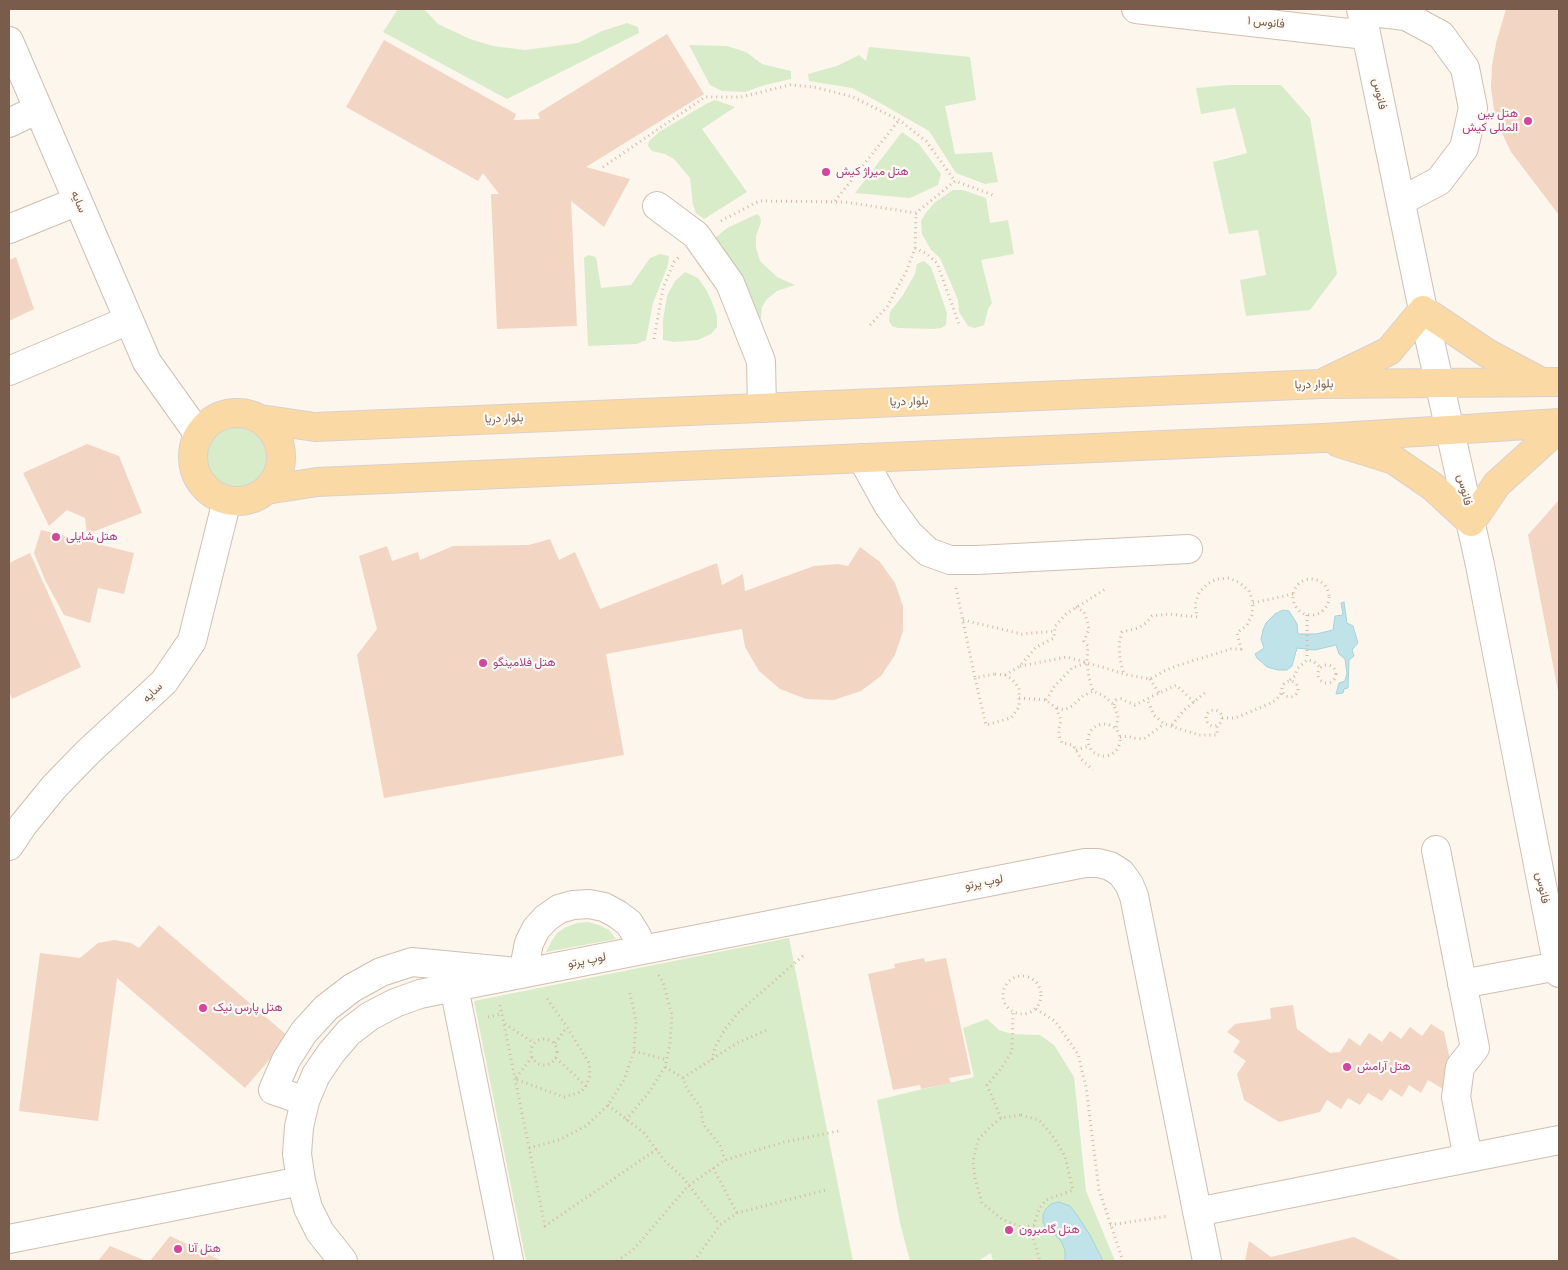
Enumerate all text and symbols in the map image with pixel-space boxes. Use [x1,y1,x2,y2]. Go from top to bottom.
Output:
street label: فانوس ۱ [1247,14,1285,32]
street label: فانوس [1369,77,1389,111]
place label: هتل بین المللی کیش [1462,107,1518,135]
marker: هتل بین المللی کیش [1522,115,1534,127]
place label: هتل میراژ کیش [836,165,909,179]
marker: هتل میراژ کیش [820,166,832,178]
street label: سایه [67,189,89,215]
street label: بلوار دریا [1294,377,1334,393]
street label: بلوار دریا [889,394,929,410]
street label: بلوار دریا [484,411,524,427]
street label: فانوس [1453,473,1475,507]
place label: هتل شایلی [66,530,118,544]
marker: هتل شایلی [50,531,62,543]
place label: هتل فلامینگو [493,656,556,670]
marker: هتل فلامینگو [477,657,489,669]
street label: سایه [140,680,166,706]
street label: فانوس [1532,871,1552,905]
street label: لوپ پرتو [964,872,1004,894]
street label: لوپ پرتو [567,950,607,972]
place label: هتل پارس نیک [213,1001,283,1015]
marker: هتل پارس نیک [197,1002,209,1014]
place label: هتل آرامش [1357,1060,1411,1074]
marker: هتل آرامش [1341,1061,1353,1073]
place label: هتل گامبرون [1019,1223,1080,1237]
marker: هتل گامبرون [1003,1224,1015,1236]
place label: هتل آنا [188,1242,221,1256]
marker: هتل آنا [172,1243,184,1255]

